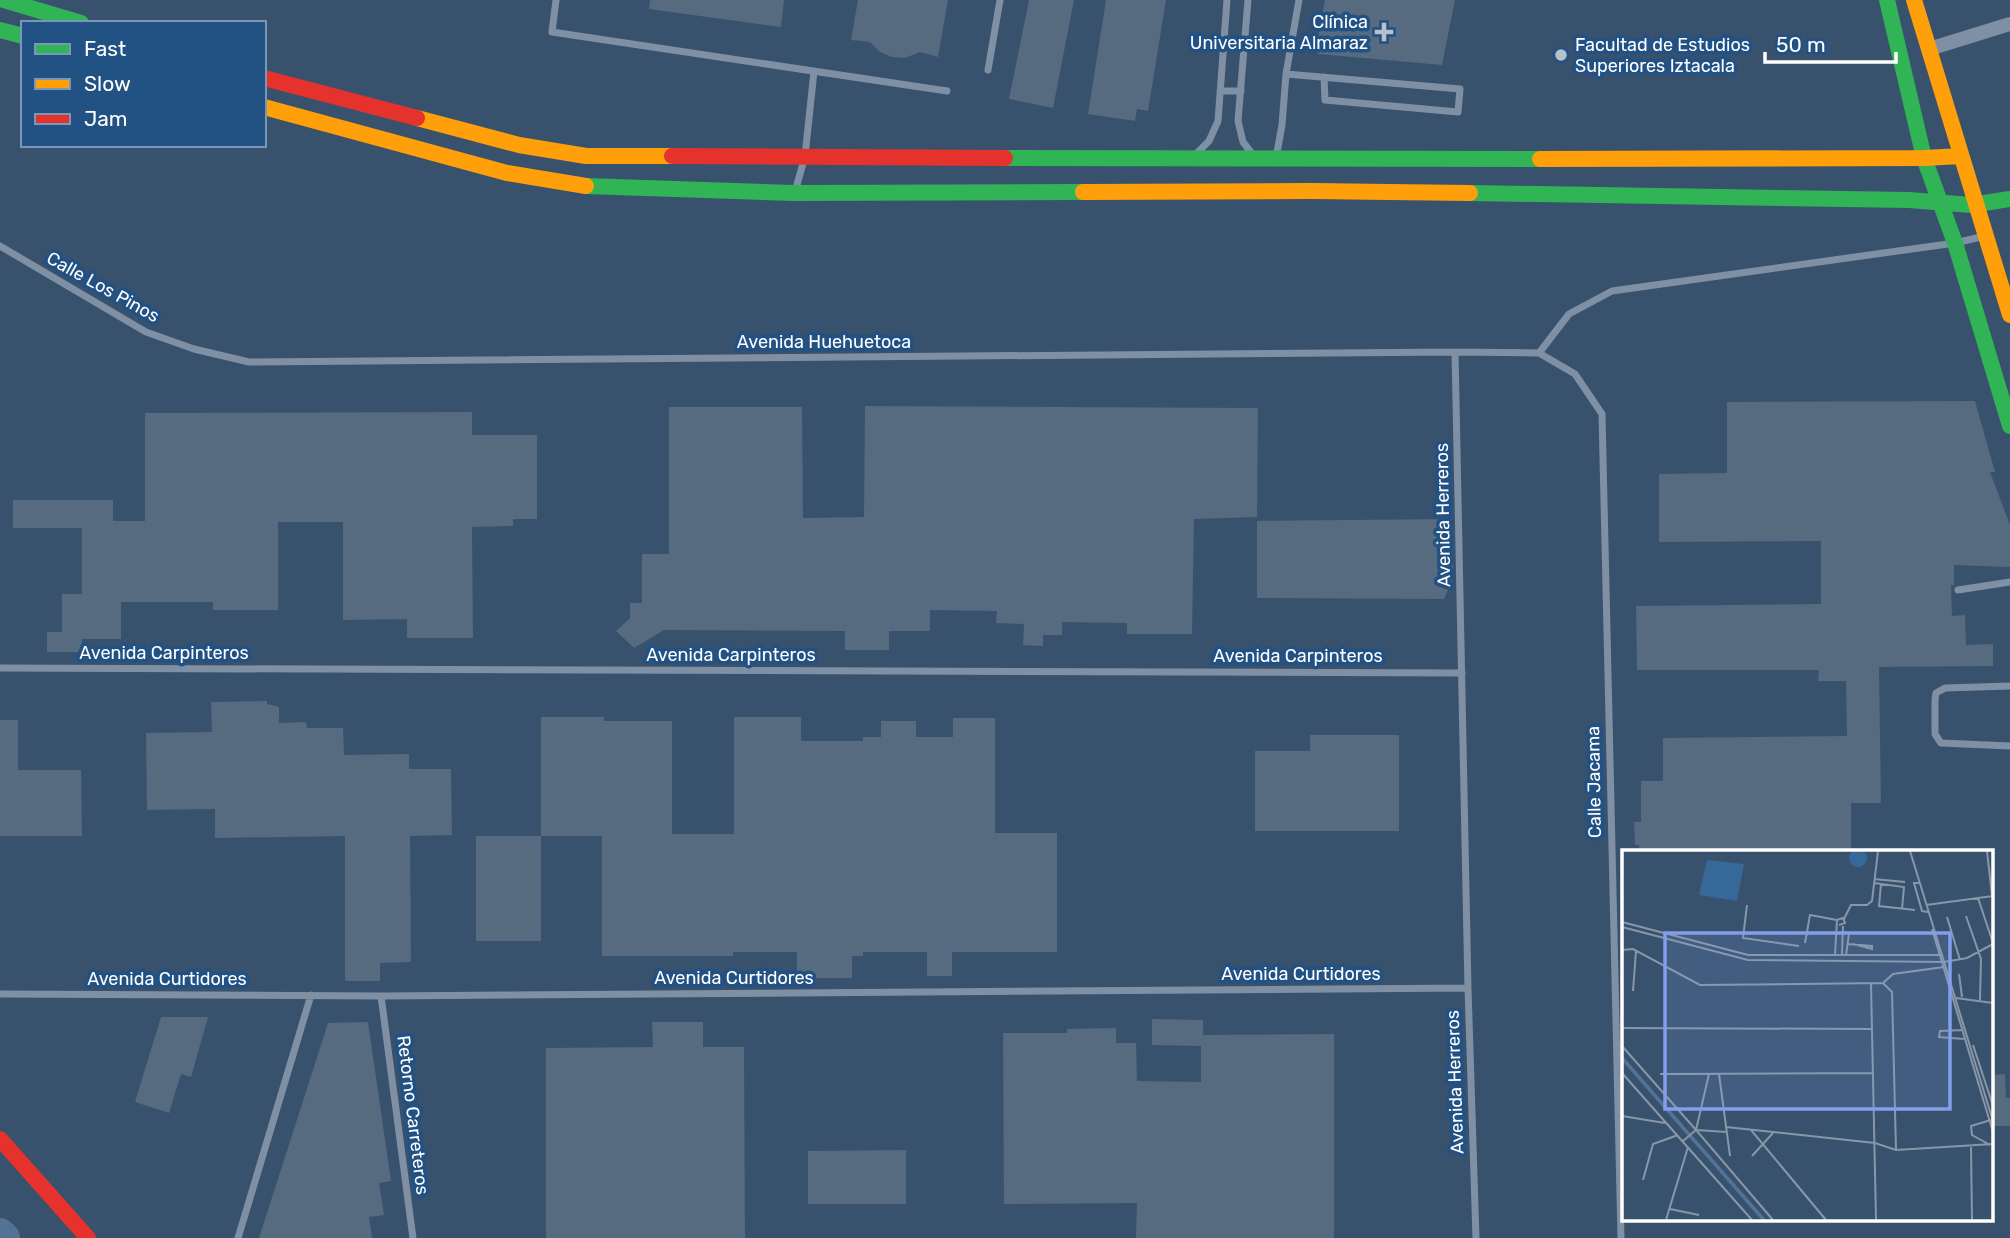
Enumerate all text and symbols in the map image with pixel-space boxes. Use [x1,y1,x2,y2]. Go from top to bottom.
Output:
place label: Clínica Universitaria Almaraz [1190,11,1368,54]
legend [21,21,266,147]
scale bar [1765,21,1896,65]
marker: Clínica Universitaria Almaraz [1374,22,1394,42]
text: 50 m [1776,32,1826,57]
place label: Facultad de Estudios Superiores Iztacala [1575,34,1750,77]
text: Fast [84,36,126,61]
marker: Facultad de Estudios Superiores Iztacala [1553,47,1569,63]
text: Slow [84,71,131,96]
text: Jam [84,106,128,131]
street label: Calle Los Pinos [43,247,163,327]
street label: Avenida Huehuetoca [737,331,911,353]
street label: Avenida Herreros [1431,443,1455,587]
street label: Avenida Carpinteros [79,642,249,664]
street label: Avenida Carpinteros [646,644,816,666]
street label: Avenida Carpinteros [1213,645,1383,667]
street label: Calle Jacama [1582,726,1606,838]
inset map [1622,850,1993,1220]
street label: Avenida Curtidores [1221,963,1381,985]
street label: Avenida Curtidores [654,967,814,989]
street label: Avenida Curtidores [87,968,247,990]
street label: Avenida Herreros [1441,1010,1469,1154]
street label: Retorno Carreteros [392,1034,434,1196]

